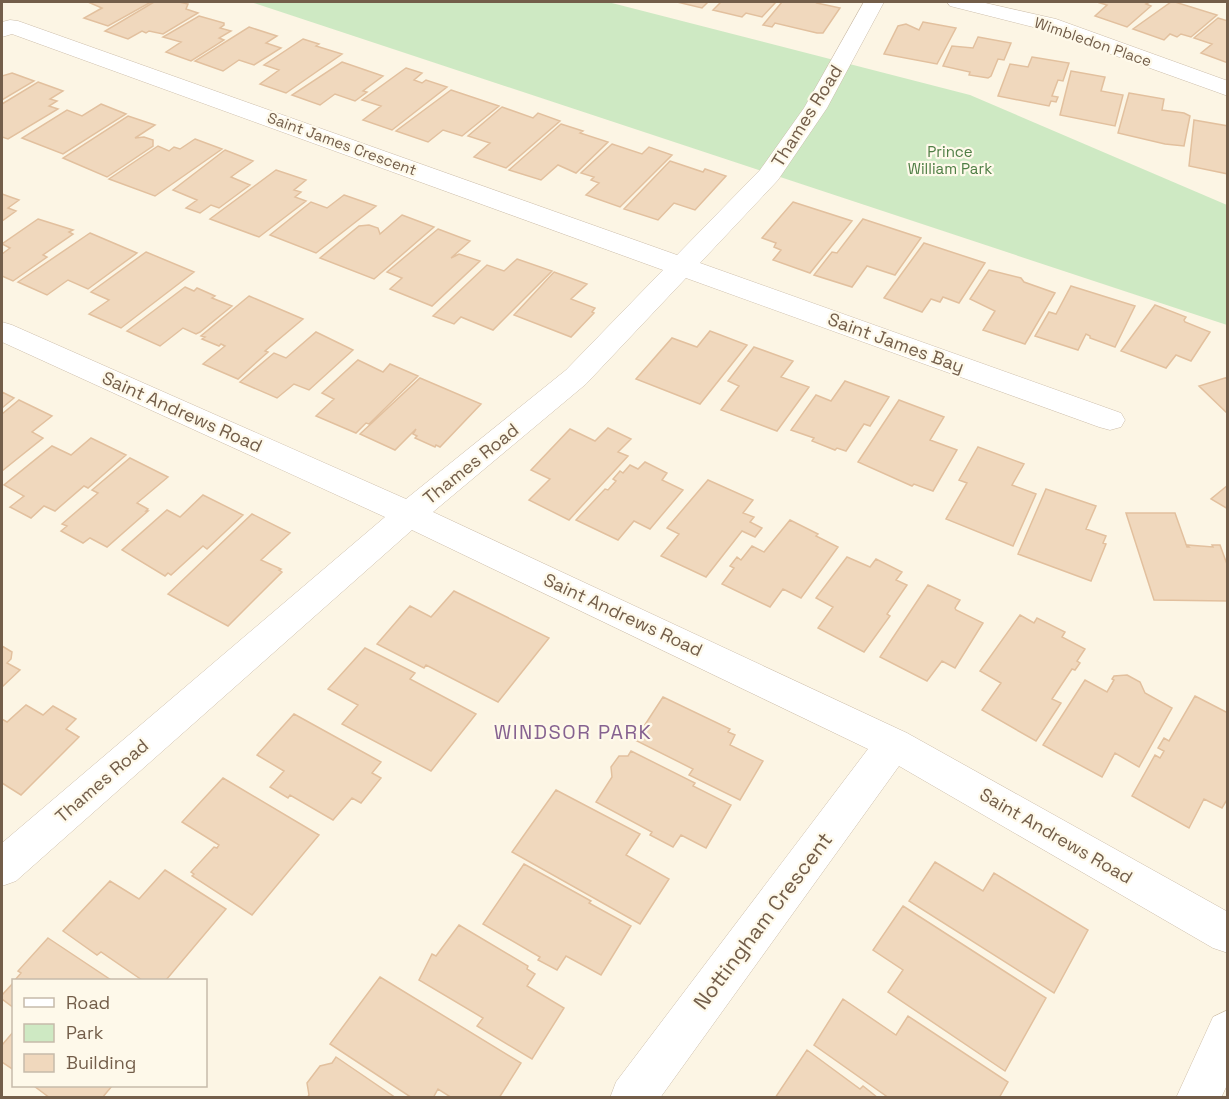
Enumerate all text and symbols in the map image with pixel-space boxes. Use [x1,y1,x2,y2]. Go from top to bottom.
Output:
street label: Wimbledon Place [1032,13,1154,71]
street label: Thames Road [766,60,847,171]
street label: Saint James Crescent [265,108,419,179]
park label: Prince William Park [908,142,992,178]
street label: Saint James Bay [825,307,967,378]
street label: Saint Andrews Road [99,366,266,457]
street label: Thames Road [418,418,523,509]
street label: Saint Andrews Road [540,568,706,661]
district label: WINDSOR PARK [494,719,652,745]
street label: Thames Road [50,734,153,827]
street label: Saint Andrews Road [976,782,1137,889]
street label: Nottingham Crescent [687,827,838,1015]
legend [12,979,207,1087]
text: Road [66,991,110,1014]
text: Park [66,1021,104,1044]
text: Building [66,1051,136,1074]

